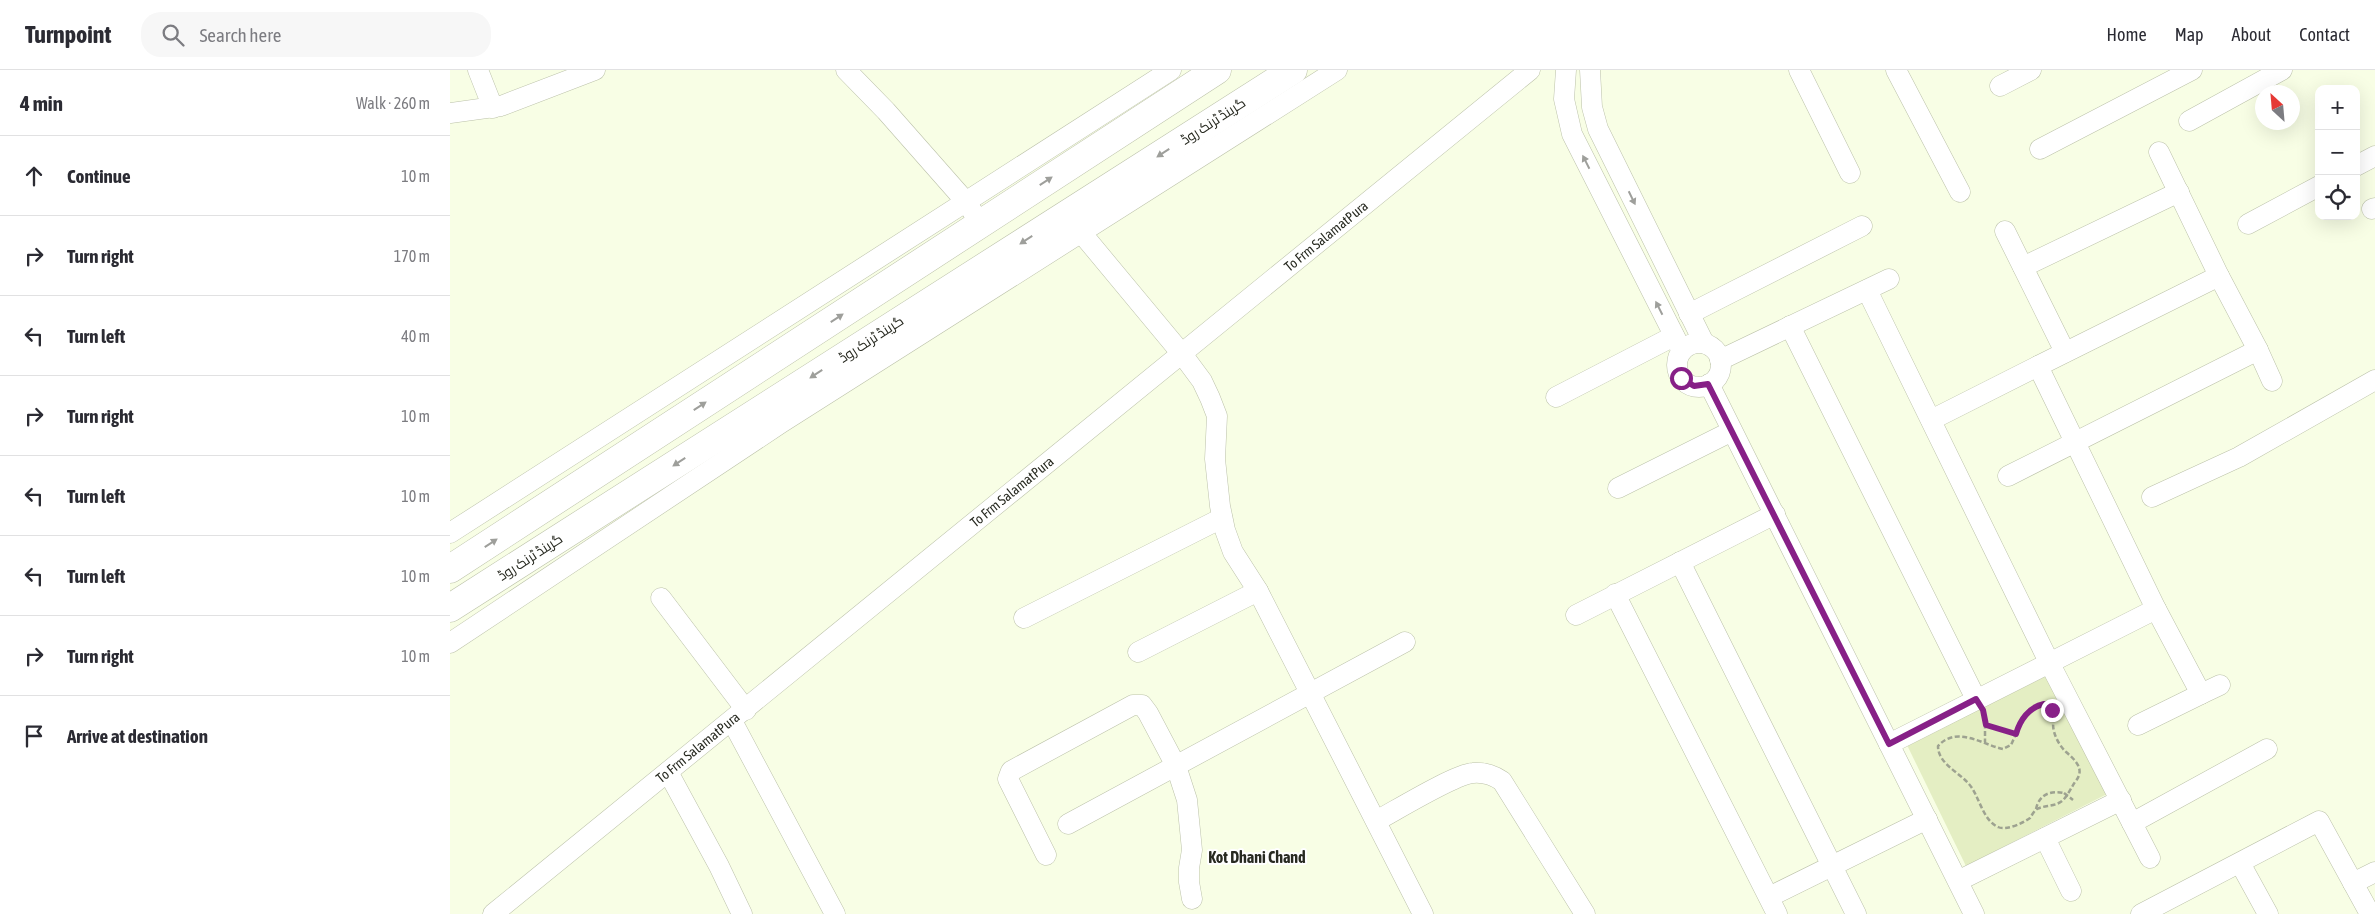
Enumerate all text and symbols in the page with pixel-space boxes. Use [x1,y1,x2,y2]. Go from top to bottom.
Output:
search box [141,12,491,57]
text: Turnpoint [25,21,111,48]
icon: search [159,21,187,49]
text: Search here [199,24,281,46]
text: Home [2107,24,2147,45]
text: Map [2175,24,2204,45]
text: About [2232,24,2271,45]
text: Contact [2299,24,2350,45]
north arrow [2255,85,2300,130]
map controls [2315,85,2360,220]
button: + [2315,85,2360,130]
text: 4 min [20,91,63,115]
text: Walk · 260 m [356,94,430,112]
street label: گرینڈ ٹرنک روڈ [1178,94,1248,148]
button: − [2315,130,2360,175]
one-way arrow [1157,148,1170,157]
one-way arrow [1582,155,1590,170]
icon: ahead [20,162,48,190]
text: Continue [67,165,131,187]
text: 10 m [401,167,430,185]
button: locate [2315,175,2360,220]
one-way arrow [1040,177,1053,186]
one-way arrow [1628,190,1636,205]
street label: To Frm SalamatPura [1281,197,1371,275]
one-way arrow [1020,235,1033,245]
icon: right [20,242,48,270]
text: Turn right [67,245,134,267]
text: 170 m [394,247,430,265]
one-way arrow [1655,301,1663,315]
street label: گرینڈ ٹرنک روڈ [836,312,906,366]
one-way arrow [830,313,843,322]
icon: left [20,322,48,350]
text: Turn left [67,325,125,347]
text: 40 m [401,327,430,345]
route start [1670,367,1693,390]
one-way arrow [809,370,822,379]
one-way arrow [694,401,707,411]
icon: right [20,402,48,430]
text: Turn right [67,405,134,427]
text: 10 m [401,407,430,425]
street label: To Frm SalamatPura [967,453,1057,530]
one-way arrow [672,457,685,467]
icon: left [20,482,48,510]
text: Turn left [67,485,125,507]
text: 10 m [401,487,430,505]
street label: گرینڈ ٹرنک روڈ [495,530,565,584]
one-way arrow [484,538,498,547]
icon: left [20,562,48,590]
text: Turn left [67,565,125,587]
text: 10 m [401,567,430,585]
icon: right [20,642,48,670]
text: Turn right [67,645,134,667]
text: 10 m [401,647,430,665]
route end [2041,699,2064,722]
street label: To Frm SalamatPura [653,709,743,786]
icon: arrive [20,722,48,750]
text: Arrive at destination [67,725,208,747]
district label: Kot Dhani Chand [1208,848,1306,866]

